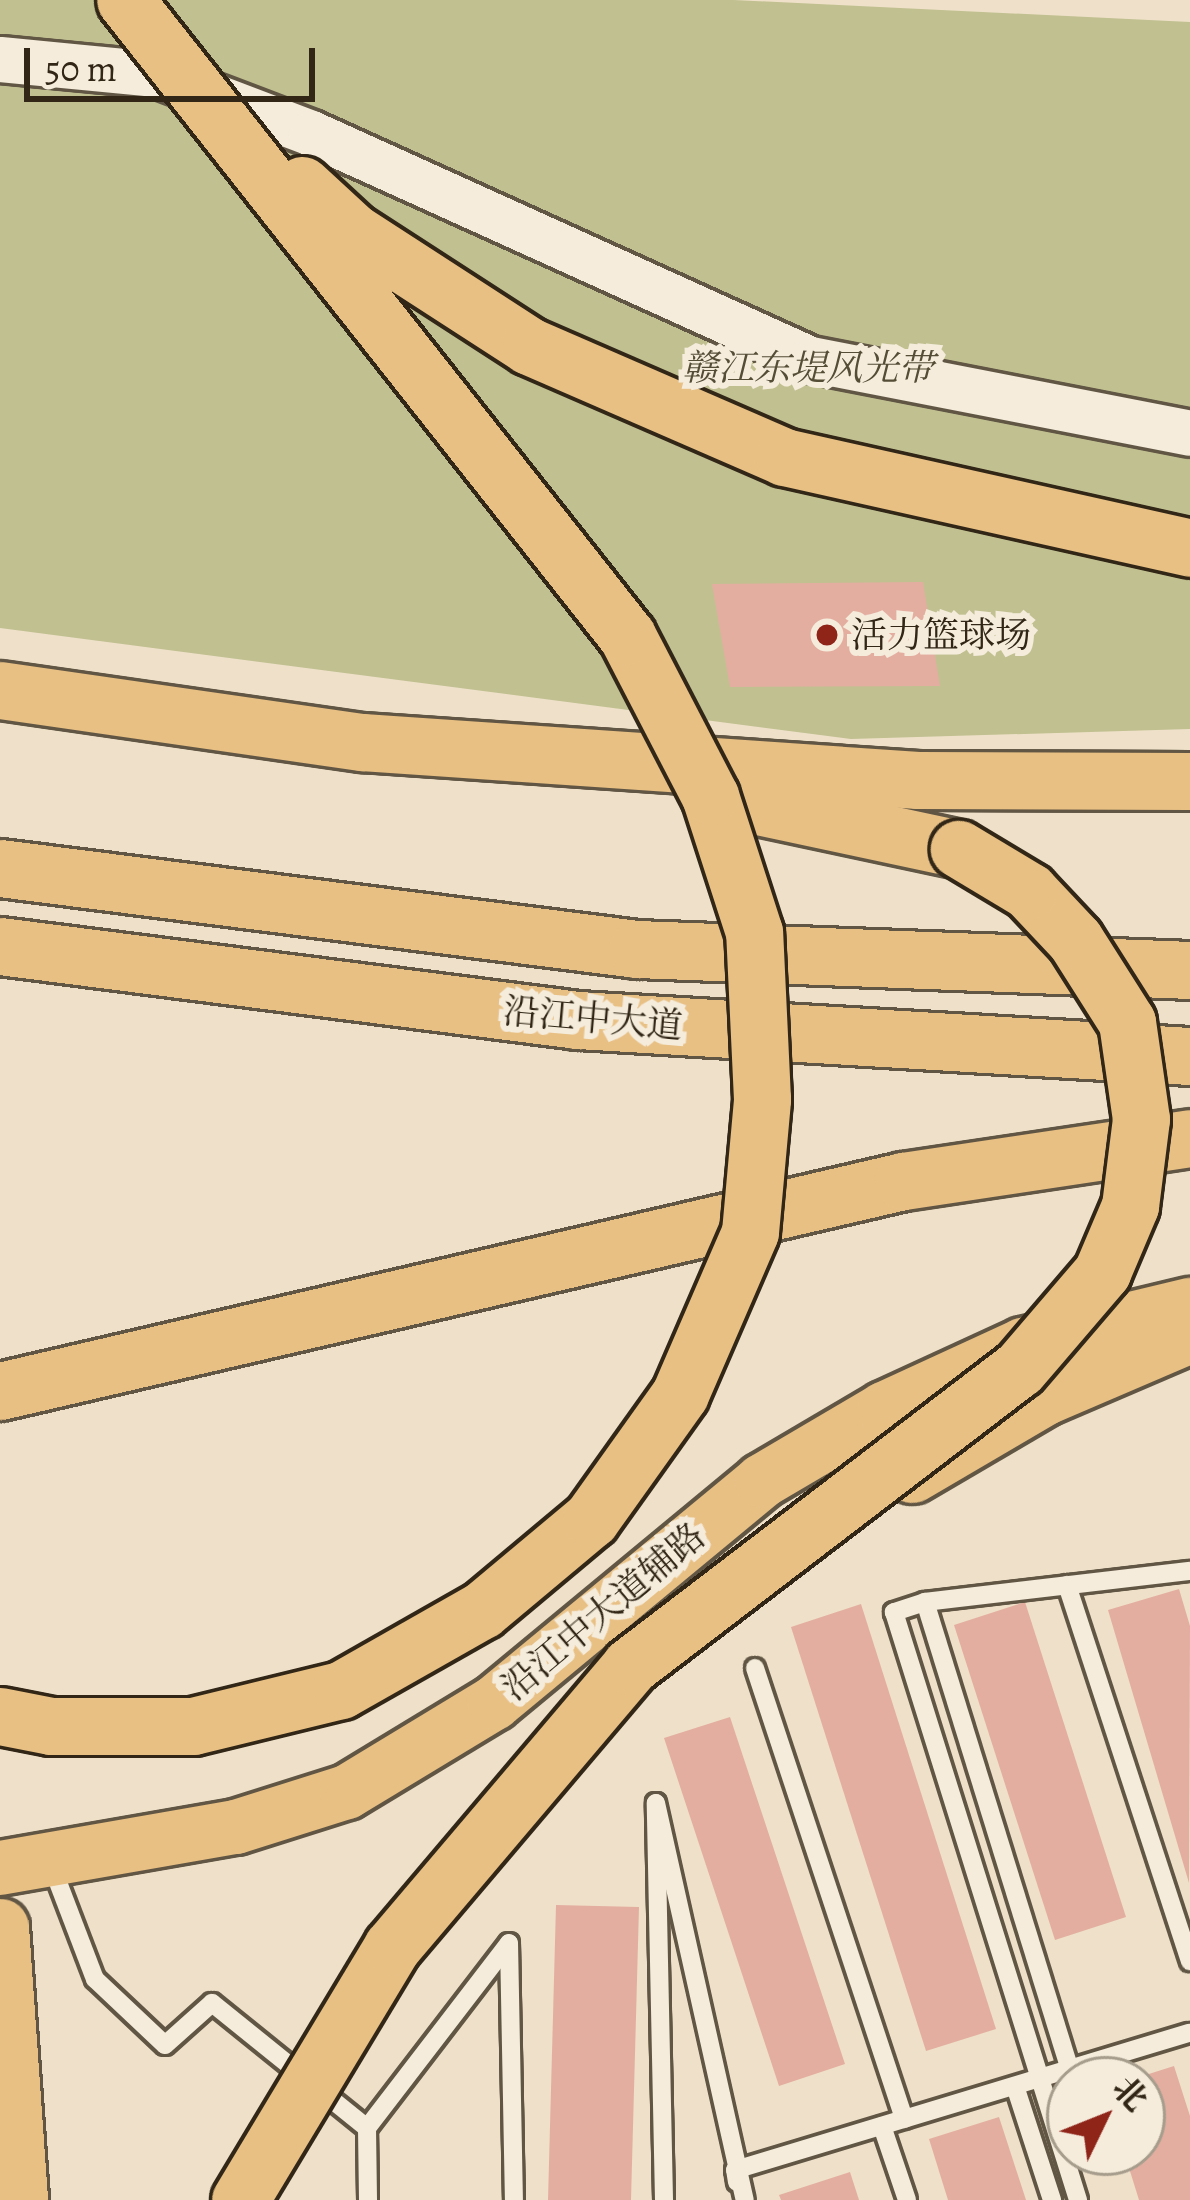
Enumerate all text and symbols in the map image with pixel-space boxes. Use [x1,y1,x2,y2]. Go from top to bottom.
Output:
scale bar [30,24,321,98]
text: 50 m [45,44,117,93]
park label: 赣江东堤风光带 [682,346,934,390]
place label: 活力篮球场 [851,613,1031,657]
marker: 活力篮球场 [814,622,840,648]
street label: 沿江中大道 [501,989,685,1047]
street label: 沿江中大道辅路 [493,1513,713,1709]
north arrow [1046,2056,1166,2176]
text: 北 [1103,2066,1158,2121]

